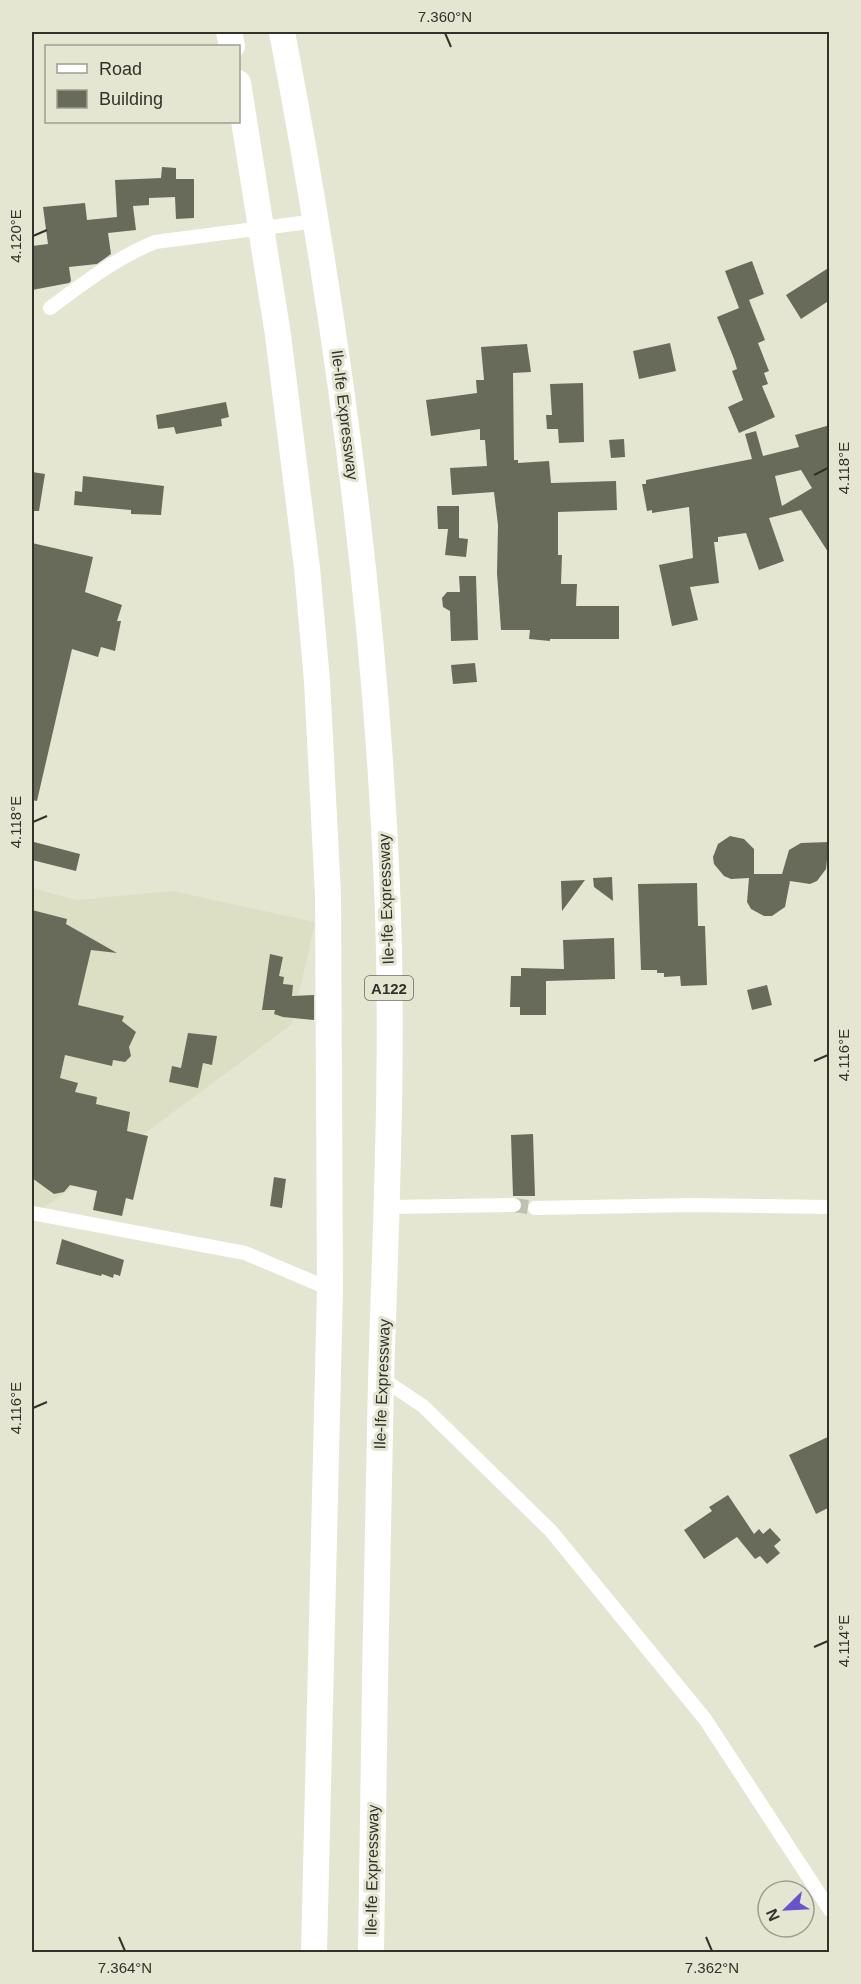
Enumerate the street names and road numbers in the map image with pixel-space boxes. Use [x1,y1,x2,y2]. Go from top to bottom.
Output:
street label: Ile-Ife Expressway [329,349,361,481]
street label: Ile-Ife Expressway [375,833,397,965]
road number: A122 [365,976,413,1000]
street label: Ile-Ife Expressway [371,1318,393,1450]
street label: Ile-Ife Expressway [362,1805,382,1935]

